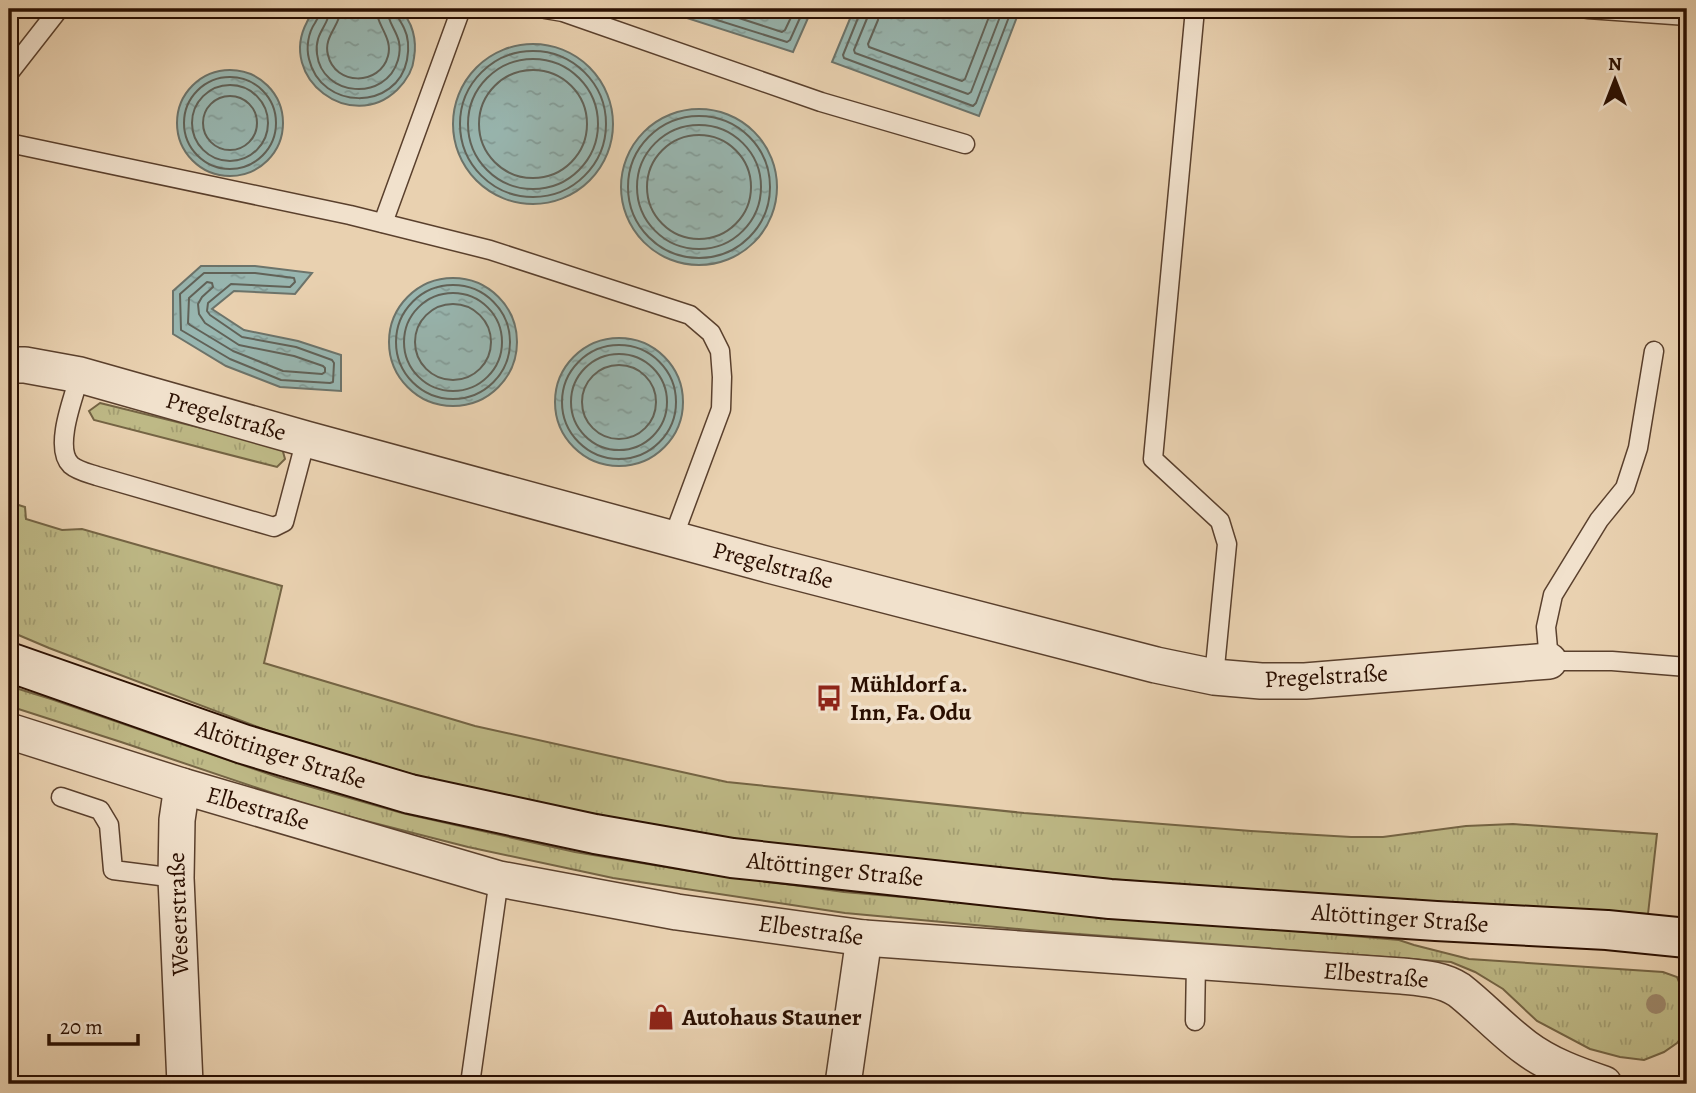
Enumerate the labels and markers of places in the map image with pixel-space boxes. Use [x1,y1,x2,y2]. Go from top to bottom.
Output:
place label: Mühldorf a. Inn, Fa. Odu [850,668,972,728]
bus stop icon: Mühldorf a. Inn, Fa. Odu [814,683,844,713]
place label: Autohaus Stauner [681,1001,862,1033]
shop icon: Autohaus Stauner [646,1002,676,1032]

